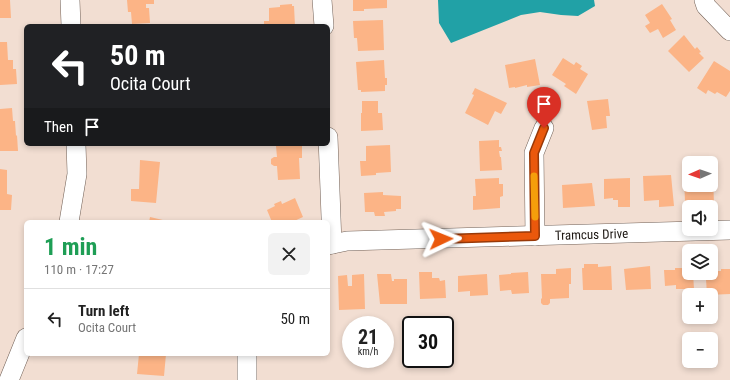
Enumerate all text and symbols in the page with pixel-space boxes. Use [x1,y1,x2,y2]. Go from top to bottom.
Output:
text: 50 m [110,39,166,72]
icon: left [44,40,96,92]
text: Ocita Court [110,73,191,94]
pin [527,87,561,128]
icon: arrive [533,93,555,115]
icon: arrive [81,116,103,138]
text: Then [44,118,73,136]
north arrow [682,156,718,192]
map controls [682,156,718,368]
button: sound [682,200,718,236]
position arrow [420,218,462,260]
street label: Tramcus Drive [555,225,628,243]
text: 1 min [44,233,97,261]
button: close [268,233,310,275]
button: layers [682,244,718,280]
text: 110 m · 17:27 [44,262,114,277]
button: + [682,288,718,324]
text: Turn left [78,302,129,320]
icon: left [44,308,66,330]
text: 50 m [280,310,310,328]
speed limit sign: 30 [402,316,454,368]
text: Ocita Court [78,320,136,335]
text: 21 [358,325,378,349]
button: − [682,332,718,368]
text: km/h [358,346,378,357]

